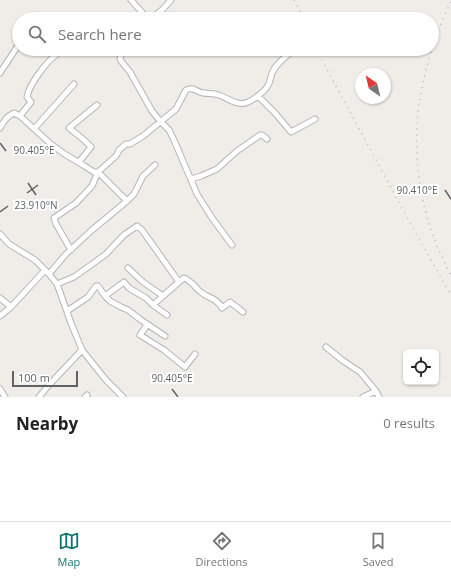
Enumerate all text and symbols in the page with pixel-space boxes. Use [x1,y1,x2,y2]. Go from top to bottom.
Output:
search box [12,12,439,56]
icon: search [26,23,48,45]
text: Search here [58,24,142,44]
north arrow [355,68,391,104]
text: 90.405°E [13,143,55,157]
text: 90.410°E [396,183,438,197]
text: 23.910°N [14,198,58,212]
map controls [403,349,439,385]
button: locate [403,349,439,385]
scale bar [12,369,78,388]
text: 100 m [18,370,50,385]
text: 90.405°E [151,371,193,385]
text: Nearby [16,412,78,435]
text: 0 results [383,414,435,432]
tab: Map [58,530,80,569]
tab: Directions [196,530,248,569]
tab: Saved [363,530,393,569]

